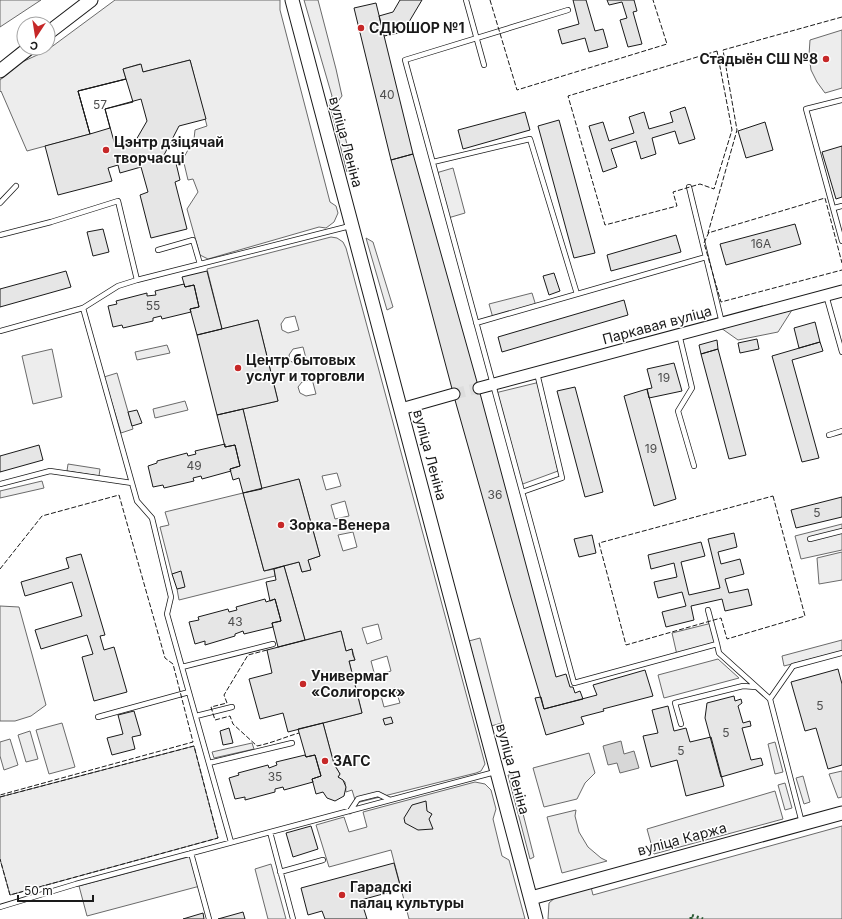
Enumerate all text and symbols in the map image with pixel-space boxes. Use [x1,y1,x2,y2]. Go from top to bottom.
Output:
north arrow [16,16,56,56]
place label: СДЮШОР №1 [369,19,465,36]
marker: СДЮШОР №1 [356,23,366,33]
text: С [28,38,39,53]
place label: Стадыён СШ №8 [699,50,818,67]
marker: Стадыён СШ №8 [821,54,831,64]
house number: 40 [379,87,395,102]
street label: вуліца Леніна [326,95,367,189]
house number: 57 [93,97,107,112]
place label: Цэнтр дзіцячай творчасці [114,133,224,166]
marker: Цэнтр дзіцячай творчасці [101,145,111,155]
house number: 16А [751,236,771,251]
house number: 55 [146,298,160,313]
street label: Паркавая вуліца [600,302,713,347]
place label: Центр бытовых услуг и торговли [246,351,365,384]
marker: Центр бытовых услуг и торговли [233,363,243,373]
house number: 19 [658,370,670,385]
street label: вуліца Леніна [410,408,451,502]
house number: 19 [645,441,657,456]
house number: 49 [186,458,202,473]
house number: 36 [488,487,502,502]
house number: 5 [813,505,821,520]
place label: Зорка-Венера [289,516,390,533]
marker: Зорка-Венера [276,520,286,530]
house number: 43 [227,614,243,629]
place label: Универмаг «Солигорск» [311,667,405,700]
marker: Универмаг «Солигорск» [298,679,308,689]
house number: 5 [816,698,824,713]
street label: вуліца Леніна [493,722,534,816]
house number: 5 [722,725,730,740]
house number: 5 [677,743,685,758]
place label: ЗАГС [333,752,371,769]
marker: ЗАГС [320,756,330,766]
house number: 35 [268,769,282,784]
street label: вуліца Каржа [635,818,728,859]
scale bar [18,877,93,903]
place label: Гарадскі палац культуры [350,878,464,911]
text: 50 m [24,883,53,898]
marker: Гарадскі палац культуры [337,890,347,900]

